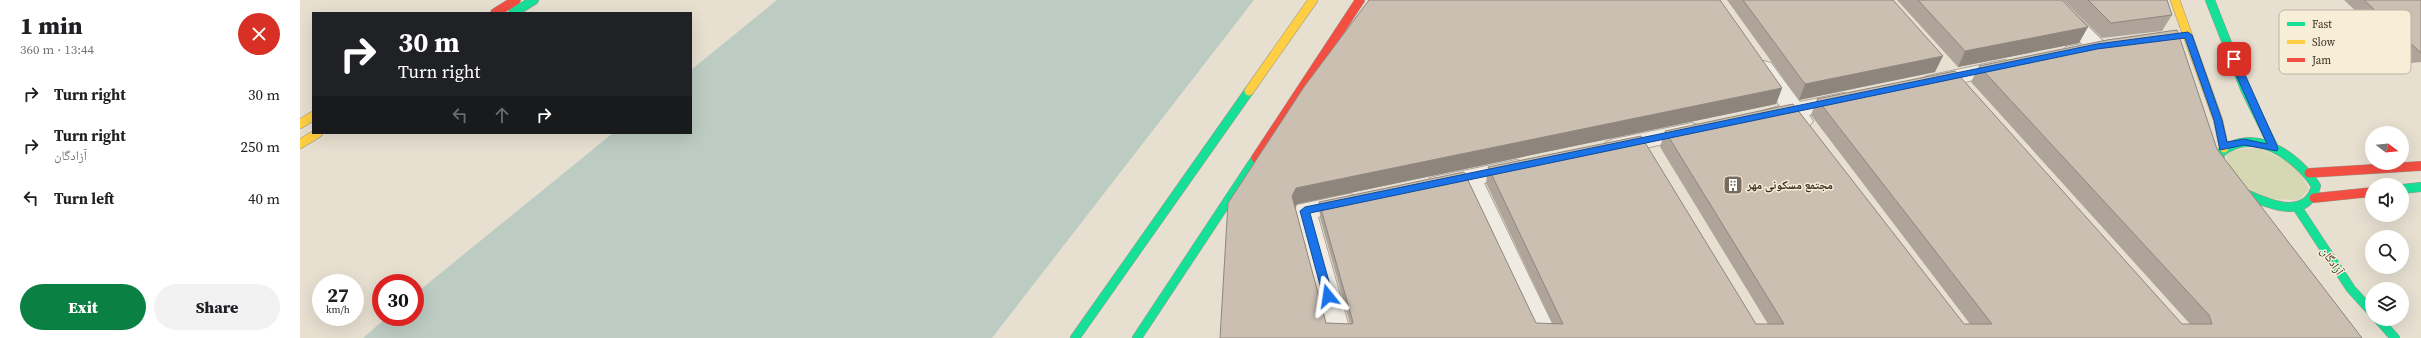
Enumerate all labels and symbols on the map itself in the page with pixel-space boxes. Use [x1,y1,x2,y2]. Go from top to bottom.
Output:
legend [2279,10,2411,74]
text: Fast [2312,17,2332,32]
text: Slow [2312,35,2336,50]
pin [2217,42,2251,76]
text: Jam [2311,53,2331,68]
north arrow [2365,126,2409,170]
building icon: مجتمع مسکونی مهر [1722,174,1744,196]
place label: مجتمع مسکونی مهر [1746,177,1833,193]
street label: آزادگان [2317,244,2348,279]
speed limit sign: 30 [372,274,424,326]
position arrow [1307,275,1349,317]

